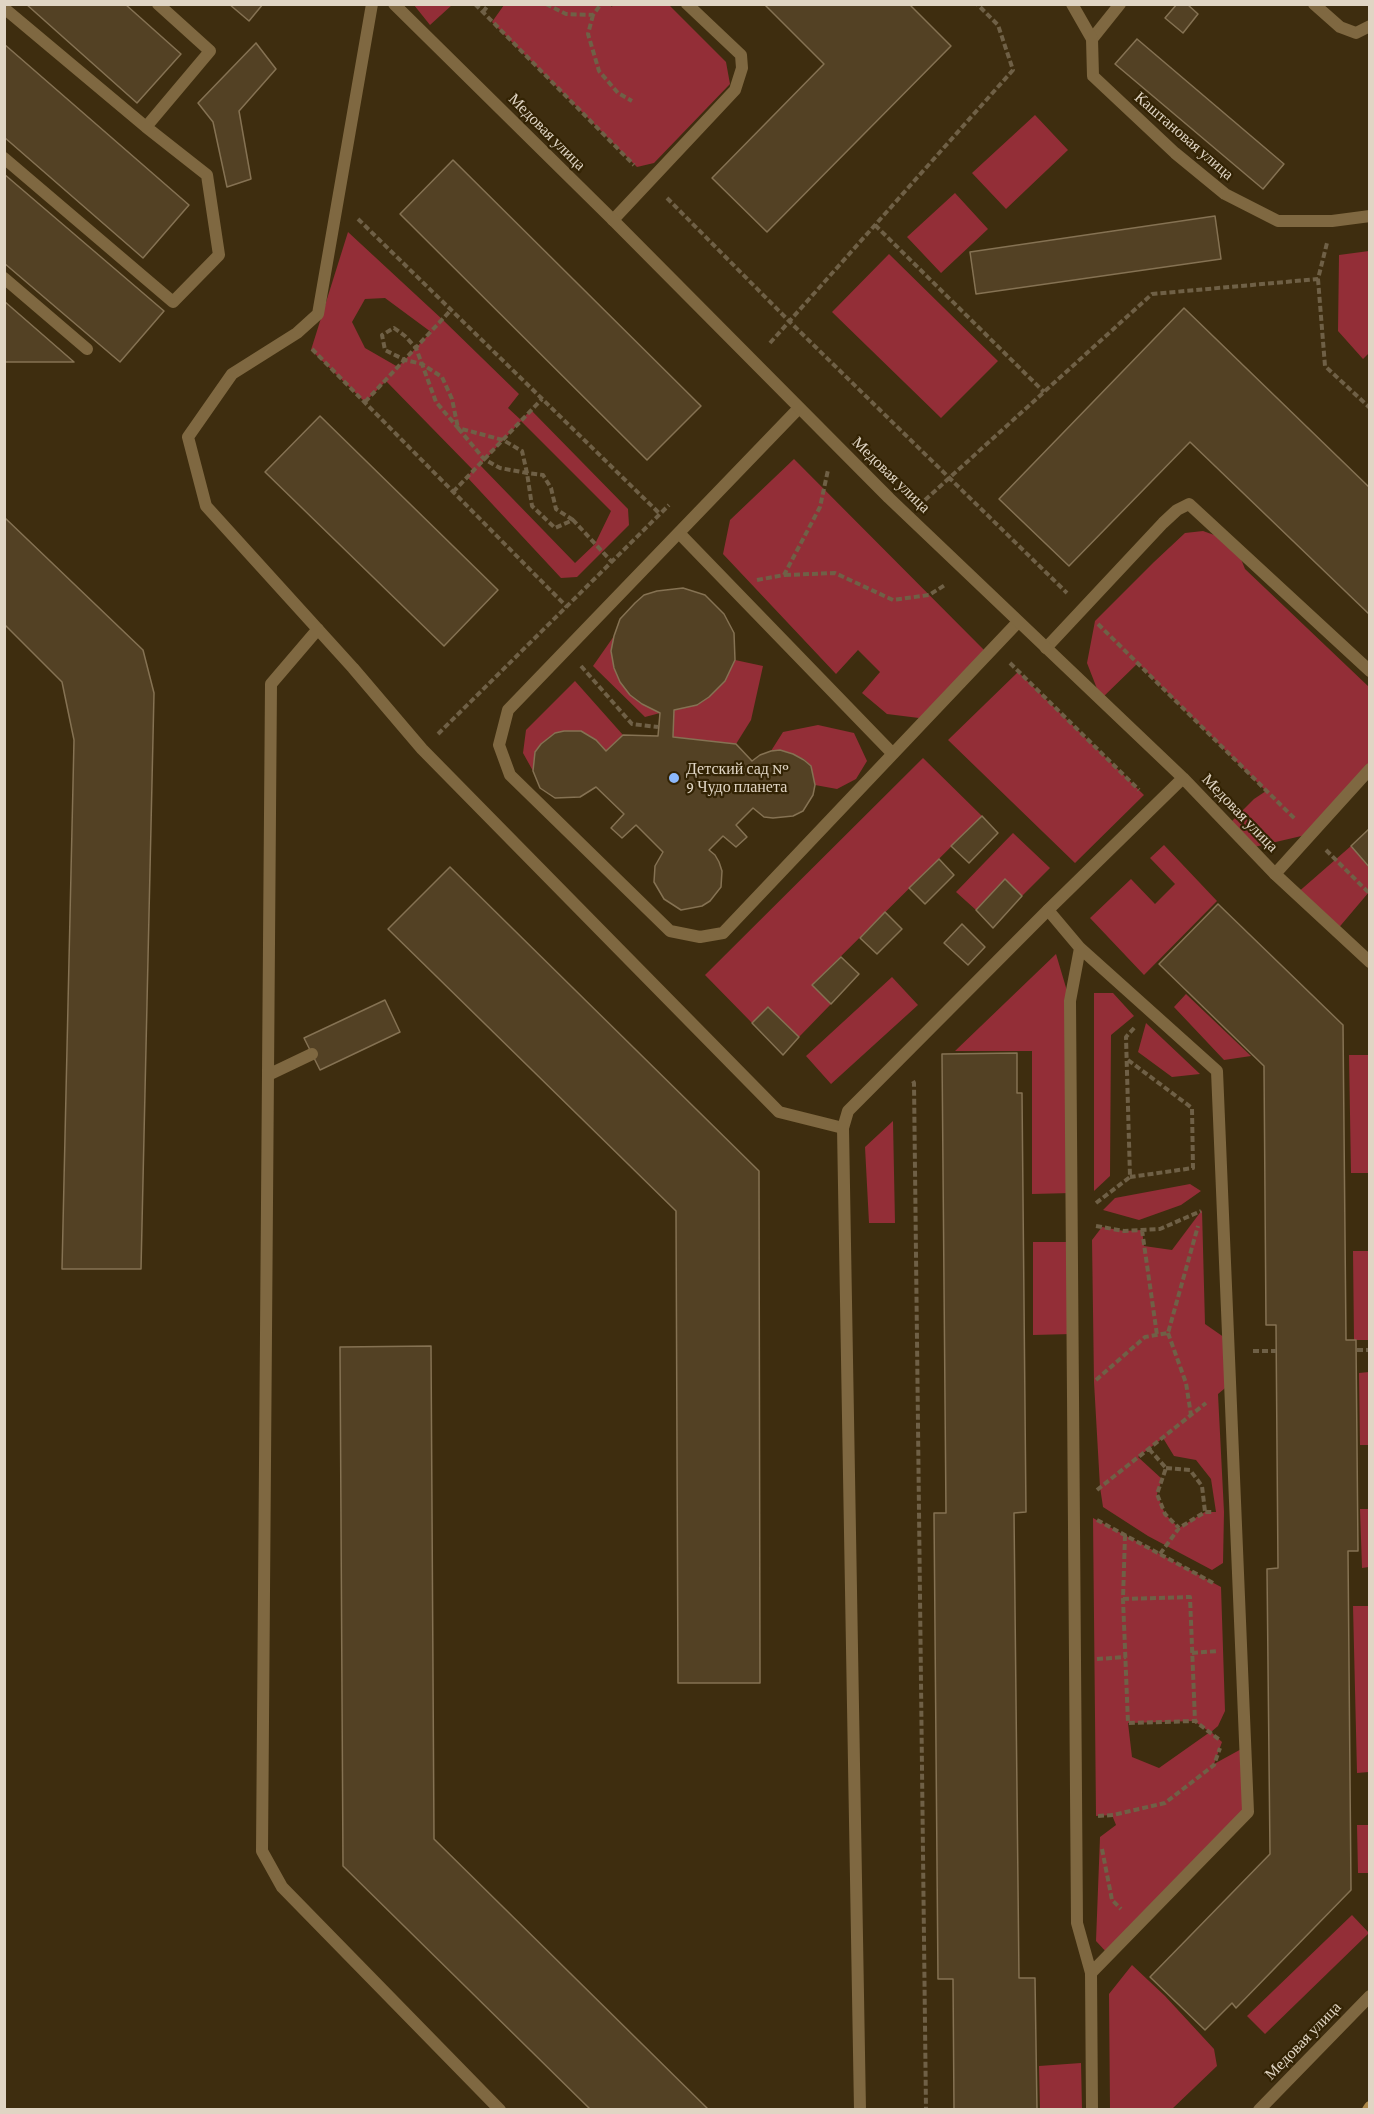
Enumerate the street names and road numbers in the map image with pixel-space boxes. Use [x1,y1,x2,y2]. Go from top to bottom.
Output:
street label: Каштановая улица [1131,88,1237,184]
street label: Медовая улица [504,89,590,175]
street label: Медовая улица [848,433,934,517]
street label: Медовая улица [1198,770,1282,856]
street label: Медовая улица [1261,1998,1345,2084]

